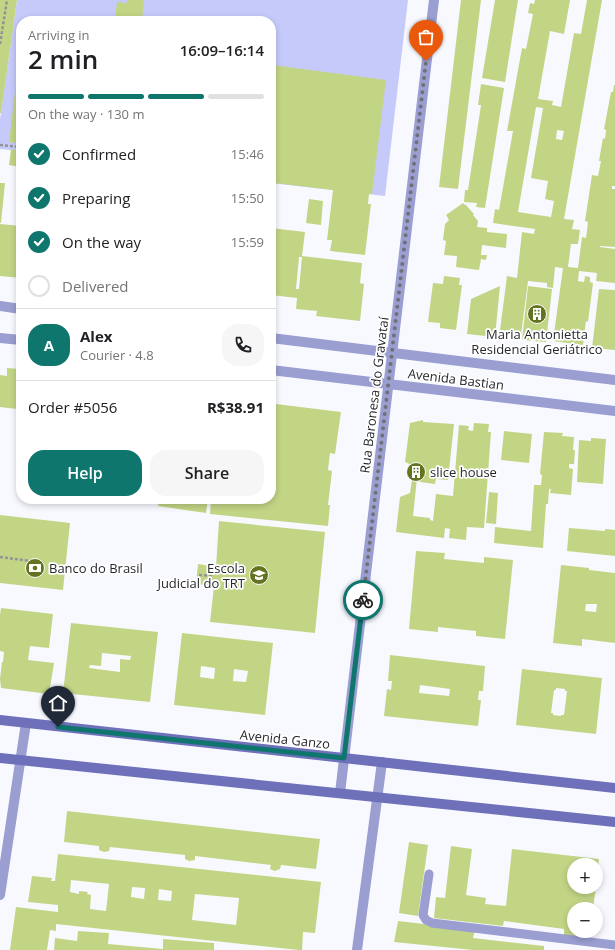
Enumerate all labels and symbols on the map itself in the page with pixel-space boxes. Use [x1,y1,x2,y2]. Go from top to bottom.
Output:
pin [409,20,443,61]
building icon: Maria Antonietta Residencial Geriátrico [526,303,548,325]
street label: Rua Baronesa do Gravataí [355,315,393,474]
place label: Maria Antonietta Residencial Geriátrico [471,325,603,358]
street label: Avenida Bastian [407,364,505,394]
building icon: slice house [405,461,427,483]
place label: slice house [430,463,497,481]
bank icon: Banco do Brasil [24,557,46,579]
place label: Banco do Brasil [49,559,143,577]
place label: Escola Judicial do TRT [155,559,246,592]
school or university icon: Escola Judicial do TRT [248,564,270,586]
courier [343,580,383,620]
pin [41,686,75,727]
street label: Avenida Ganzo [239,725,331,753]

